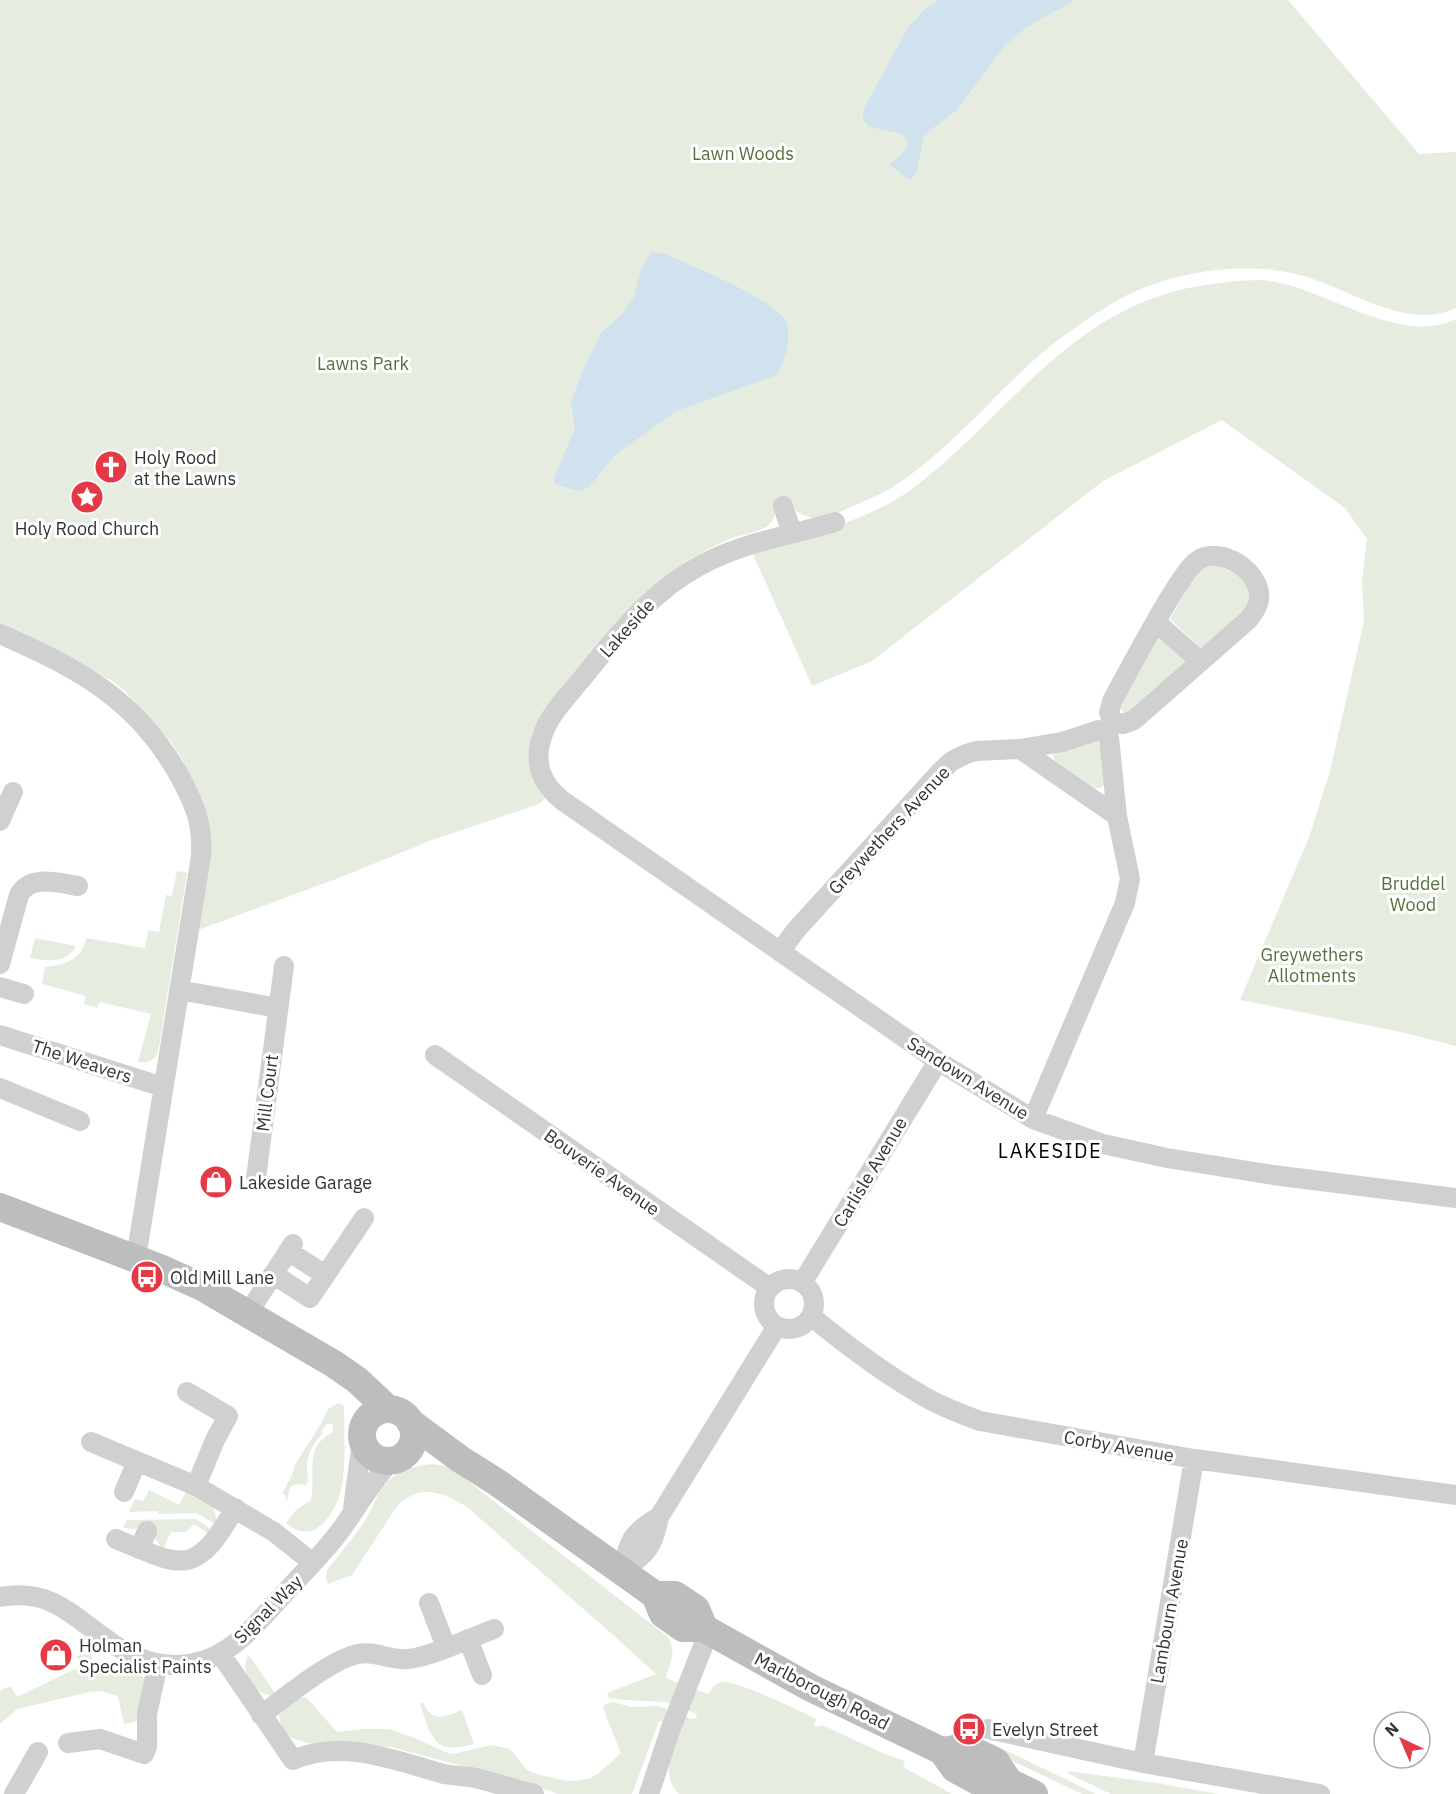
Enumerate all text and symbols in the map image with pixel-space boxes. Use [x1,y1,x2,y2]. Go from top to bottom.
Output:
park label: Lawn Woods [692,142,794,165]
park label: Lawns Park [317,352,410,375]
place label: Holy Rood at the Lawns [134,446,236,490]
church icon: Holy Rood at the Lawns [93,449,129,485]
place icon: Holy Rood Church [69,479,105,515]
place label: Holy Rood Church [15,517,159,540]
street label: Lakeside [595,594,659,662]
street label: Greywethers Avenue [823,761,955,899]
park label: Bruddel Wood [1381,872,1445,916]
park label: Greywethers Allotments [1260,943,1364,987]
street label: Sandown Avenue [903,1031,1033,1125]
street label: The Weavers [29,1034,135,1088]
street label: Mill Court [251,1053,283,1133]
street label: Carlisle Avenue [828,1113,912,1231]
street label: Bouverie Avenue [540,1124,664,1220]
district label: LAKESIDE [998,1137,1102,1164]
shop icon: Lakeside Garage [198,1164,234,1200]
place label: Lakeside Garage [239,1171,372,1194]
bus stop icon: Old Mill Lane [129,1259,165,1295]
place label: Old Mill Lane [170,1266,274,1289]
street label: Corby Avenue [1062,1425,1176,1467]
street label: Lambourn Avenue [1145,1537,1193,1685]
street label: Signal Way [229,1570,307,1648]
place label: Holman Specialist Paints [79,1634,212,1678]
shop icon: Holman Specialist Paints [38,1637,74,1673]
street label: Marlborough Road [751,1647,893,1735]
north arrow [1372,1710,1432,1770]
bus stop icon: Evelyn Street [951,1711,987,1747]
place label: Evelyn Street [992,1718,1099,1741]
text: N [1380,1718,1403,1740]

